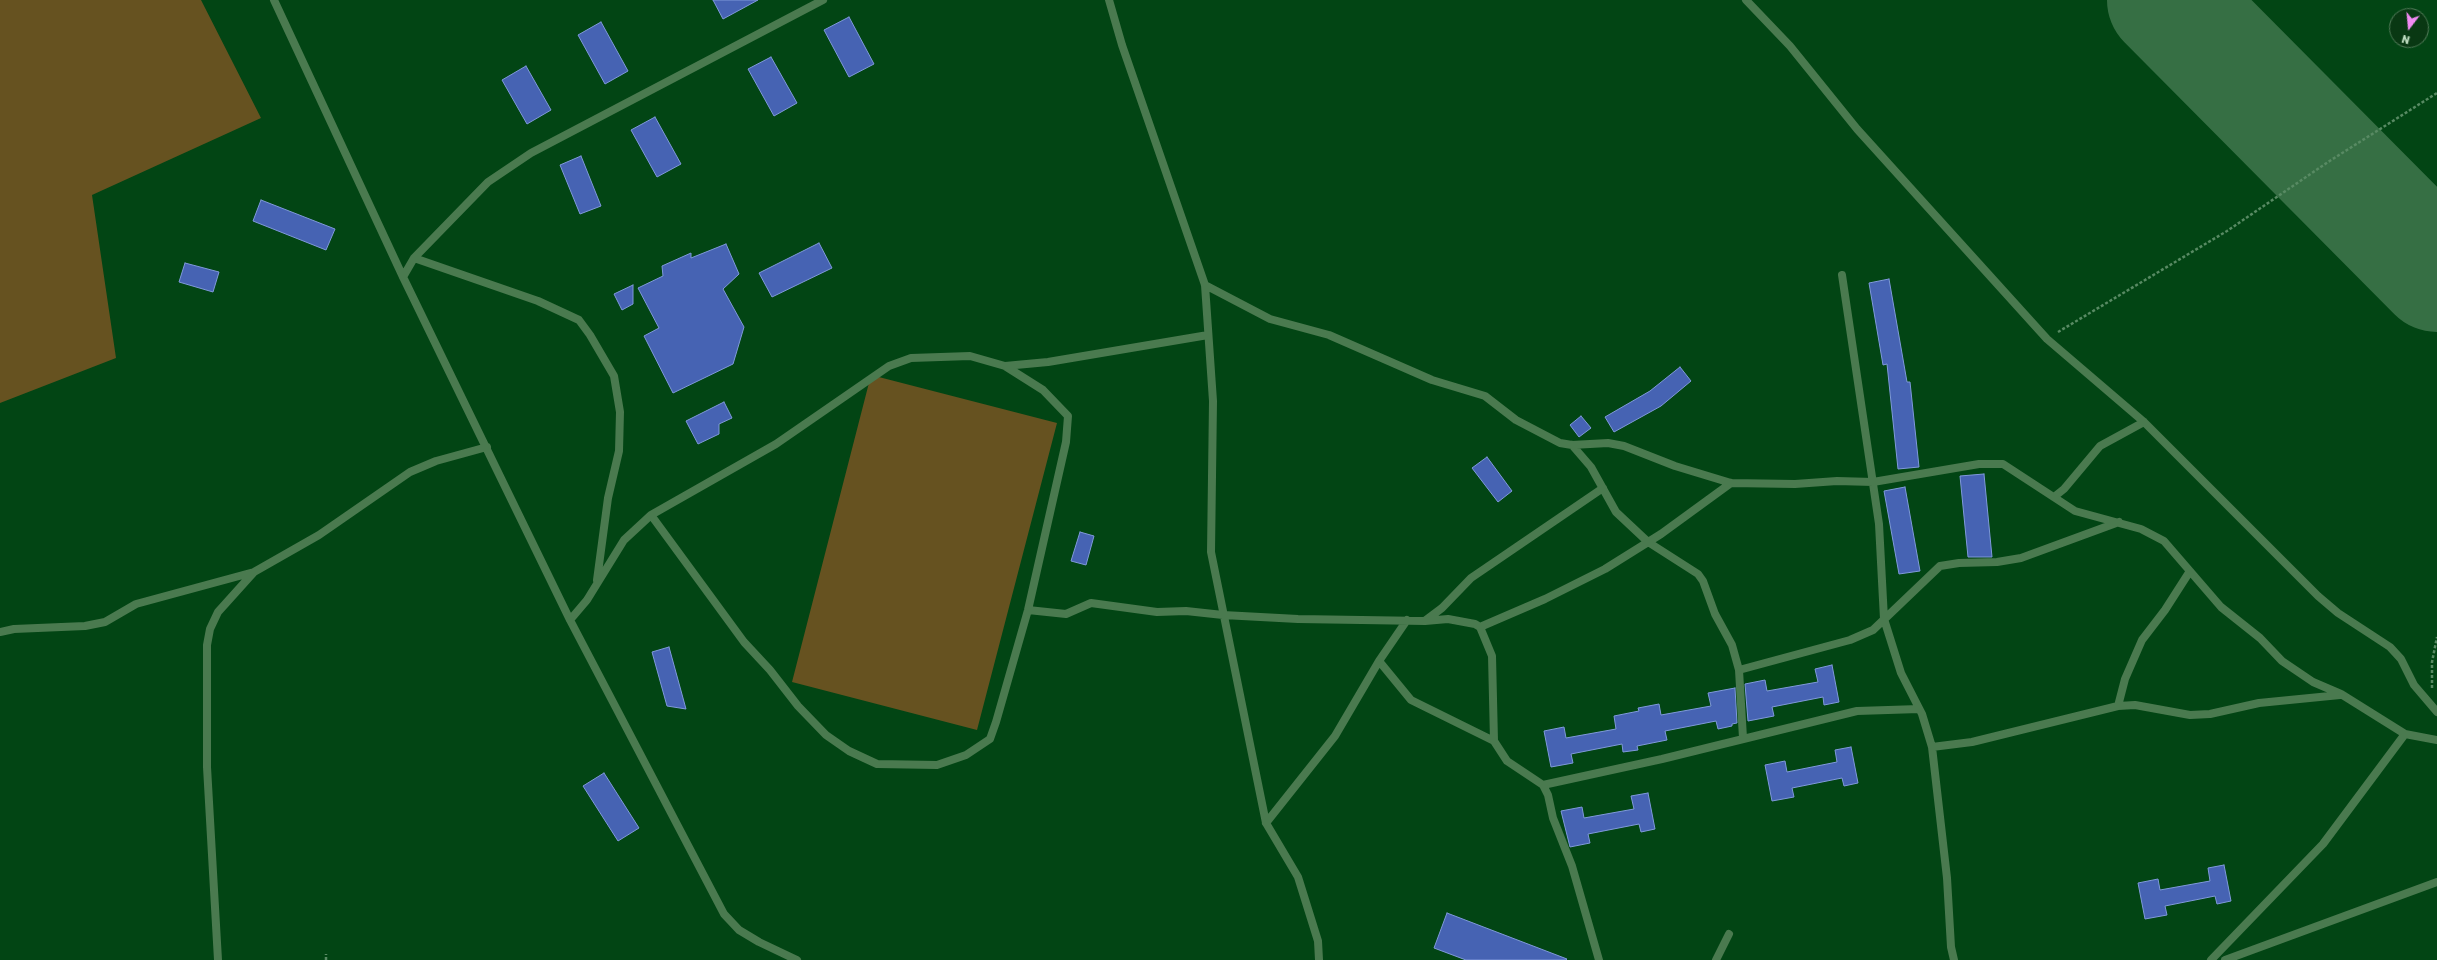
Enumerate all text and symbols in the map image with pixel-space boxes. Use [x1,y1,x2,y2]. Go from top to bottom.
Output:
north arrow [2389,8,2429,48]
text: N [2400,32,2411,46]

